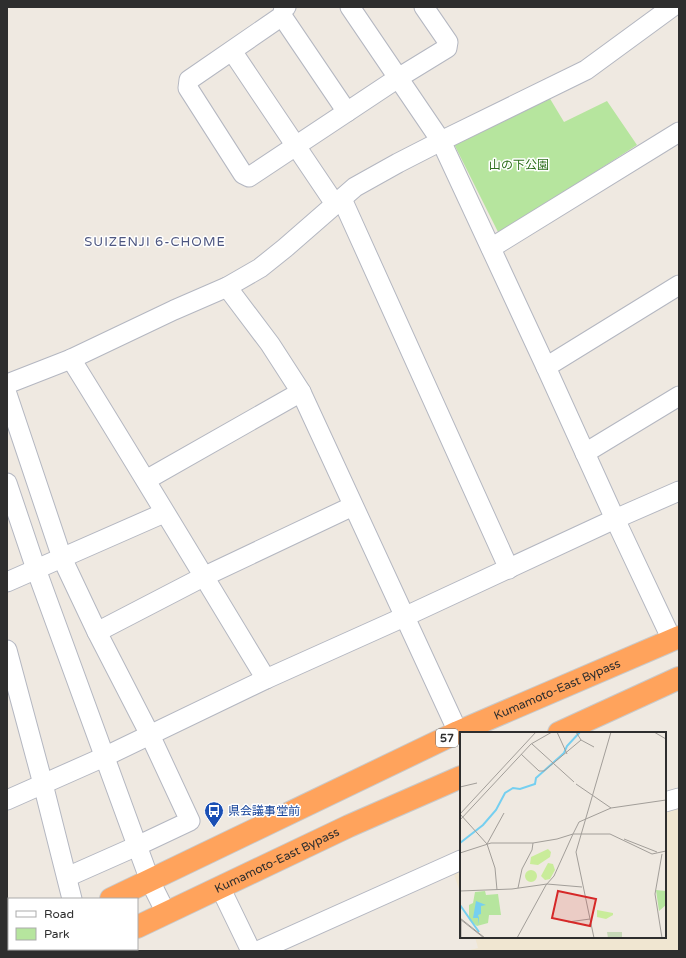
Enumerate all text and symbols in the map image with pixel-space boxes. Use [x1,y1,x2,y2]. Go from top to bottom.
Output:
park label: 山の下公園 [489,158,549,172]
district label: SUIZENJI 6-CHOME [84,234,226,250]
street label: Kumamoto-East Bypass [492,656,623,723]
road number: 57 [436,729,458,747]
inset map [460,732,666,938]
bus stop icon: 県会議事堂前 [203,800,225,828]
place label: 県会議事堂前 [228,804,300,818]
street label: Kumamoto-East Bypass [212,825,342,896]
legend [8,898,138,950]
text: Road [44,907,74,921]
text: Park [44,927,70,941]

